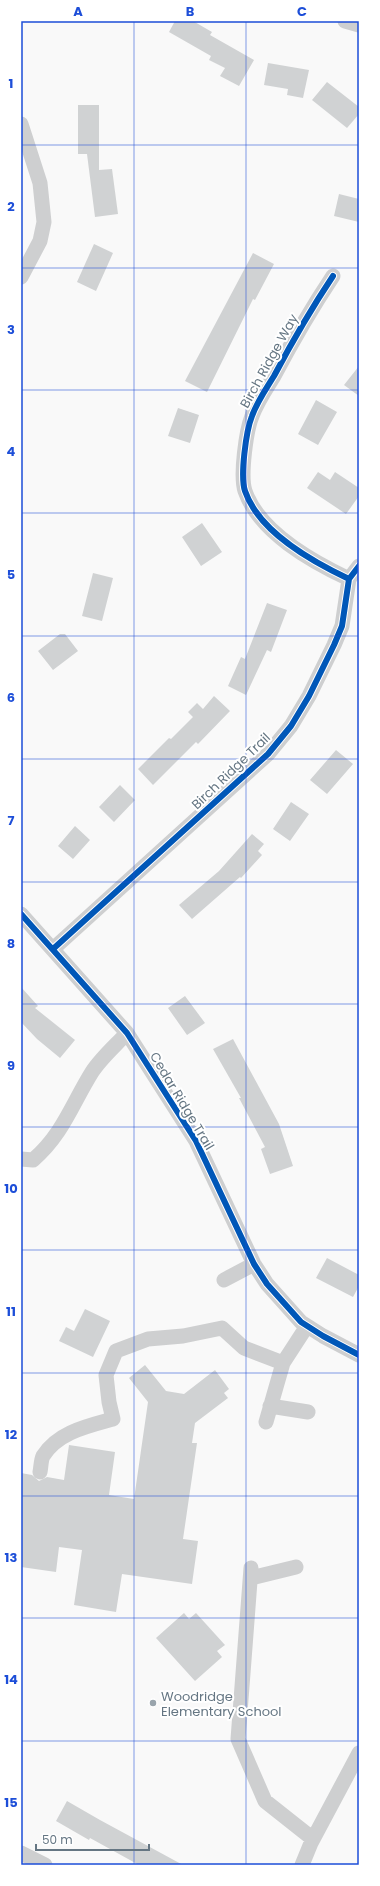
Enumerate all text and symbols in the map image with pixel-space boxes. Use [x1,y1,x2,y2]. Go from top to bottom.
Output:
text: A [73,2,83,21]
text: B [186,2,195,21]
text: C [297,2,307,21]
text: 1 [9,74,13,93]
text: 2 [7,197,15,216]
street label: Birch Ridge Way [235,310,303,411]
text: 3 [7,320,15,339]
text: 4 [7,442,16,461]
text: 5 [7,565,15,584]
text: 6 [7,688,15,707]
street label: Birch Ridge Trail [187,728,275,814]
text: 7 [8,811,15,830]
text: 8 [7,934,15,953]
street label: Cedar Ridge Trail [145,1048,219,1154]
text: 9 [7,1056,15,1075]
text: 10 [4,1179,18,1198]
text: 11 [6,1302,16,1321]
text: 12 [5,1425,18,1444]
text: 13 [5,1548,18,1567]
text: 14 [4,1670,18,1689]
place label: Woodridge Elementary School [161,1687,282,1721]
marker: Woodridge Elementary School [148,1698,158,1708]
text: 15 [4,1793,18,1812]
scale bar [36,1826,149,1852]
text: 50 m [42,1831,73,1848]

